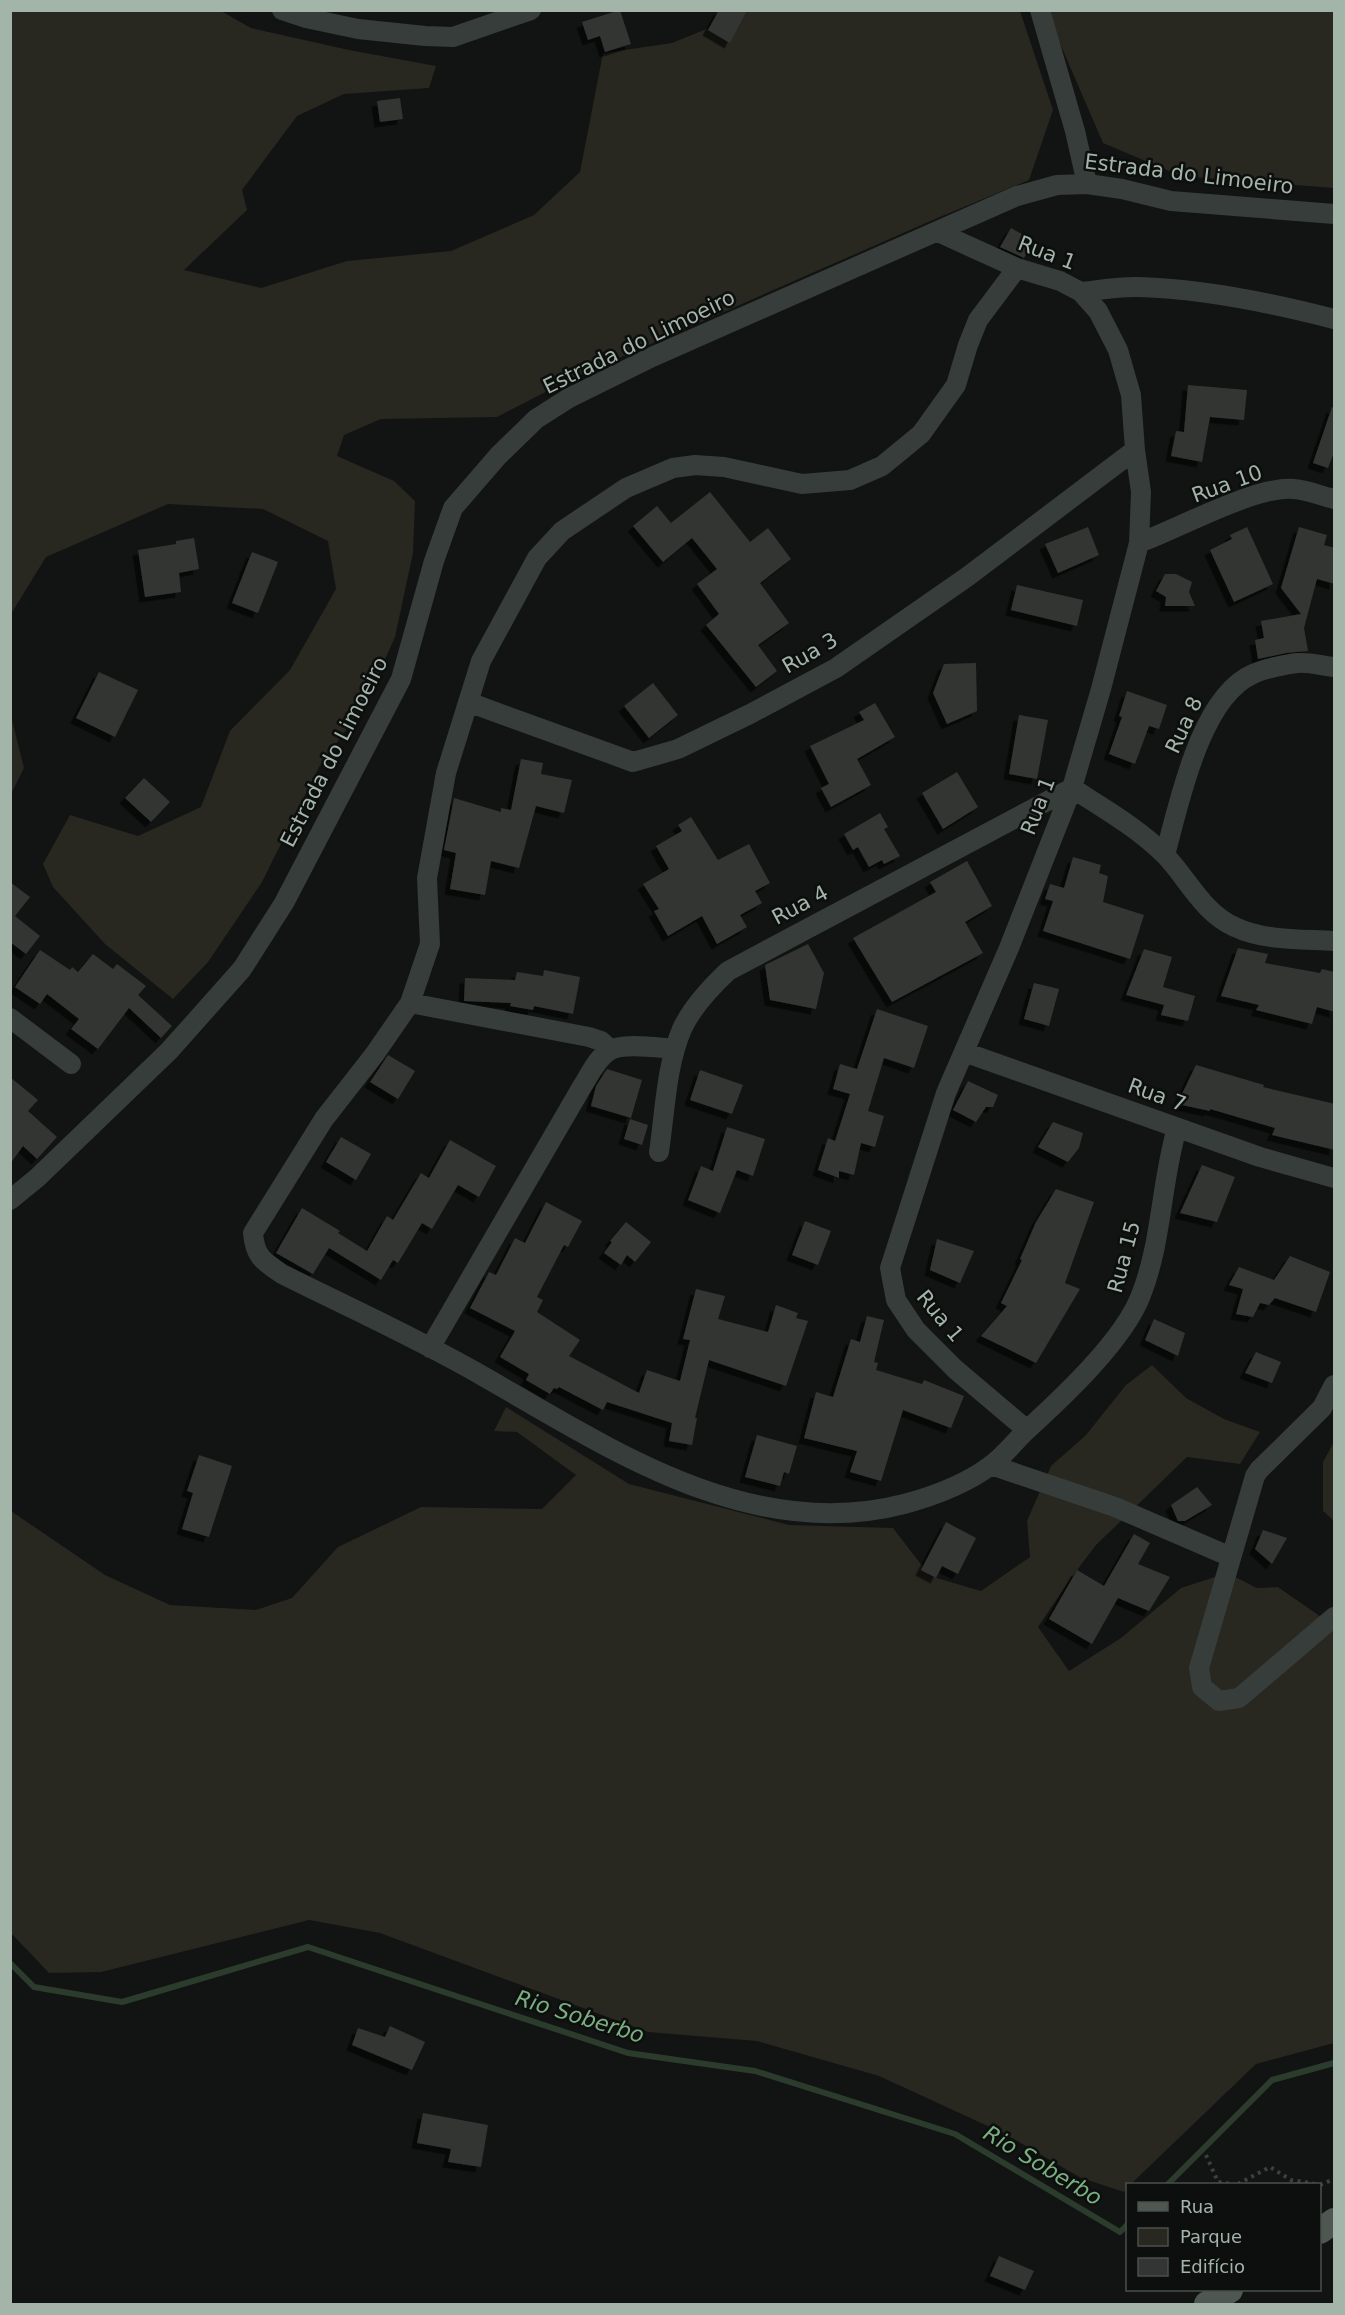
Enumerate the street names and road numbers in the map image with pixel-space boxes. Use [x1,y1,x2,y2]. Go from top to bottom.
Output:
street label: Estrada do Limoeiro [1083,149,1295,199]
street label: Rua 1 [1015,231,1079,275]
street label: Estrada do Limoeiro [539,285,739,399]
street label: Rua 10 [1188,460,1266,508]
street label: Rua 3 [778,628,842,678]
street label: Estrada do Limoeiro [276,653,392,851]
street label: Rua 8 [1160,693,1208,757]
street label: Rua 1 [1016,774,1060,838]
street label: Rua 4 [768,880,832,930]
street label: Rua 7 [1125,1073,1189,1117]
street label: Rua 15 [1103,1219,1145,1295]
street label: Rua 1 [912,1285,968,1347]

